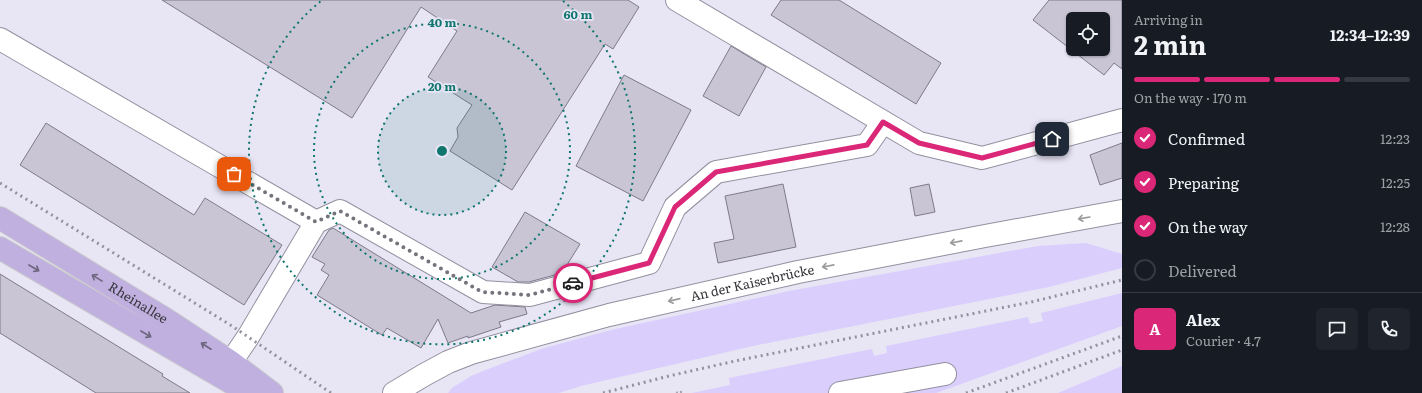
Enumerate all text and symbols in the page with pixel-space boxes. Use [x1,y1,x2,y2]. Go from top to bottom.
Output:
text: 60 m [564,5,592,23]
text: Arriving in [1134,10,1203,29]
map controls [1066,12,1110,56]
button: locate [1066,12,1110,56]
text: 40 m [428,13,457,31]
text: 12:34–12:39 [1330,23,1410,46]
text: 2 min [1134,24,1207,63]
text: 20 m [428,77,456,95]
text: On the way · 170 m [1134,88,1247,107]
pin [1035,122,1069,156]
icon: check [1134,127,1156,149]
text: Confirmed [1168,127,1245,150]
icon: home [1041,128,1063,150]
text: 12:23 [1380,129,1410,148]
centre of rings [435,144,449,158]
pin [217,157,251,191]
icon: bag [223,163,245,185]
icon: check [1134,171,1156,193]
text: Preparing [1168,171,1239,194]
text: 12:25 [1381,173,1410,192]
one-way arrow [1078,214,1091,222]
icon: check [1134,215,1156,237]
text: On the way [1168,215,1248,238]
text: 12:28 [1380,217,1410,236]
one-way arrow [950,238,963,246]
street label: An der Kaiserbrücke [688,259,816,305]
text: Delivered [1168,259,1237,282]
one-way arrow [822,262,835,270]
courier [553,263,593,303]
one-way arrow [28,264,40,272]
icon: car [562,272,584,294]
one-way arrow [92,274,103,282]
street label: Rheinallee [105,277,172,328]
one-way arrow [668,297,681,305]
text: Alex [1186,308,1220,331]
button: chat [1316,308,1358,350]
button: phone [1368,308,1410,350]
text: A [1149,317,1161,340]
one-way arrow [140,330,152,338]
text: Courier · 4.7 [1186,331,1261,350]
one-way arrow [201,342,212,350]

